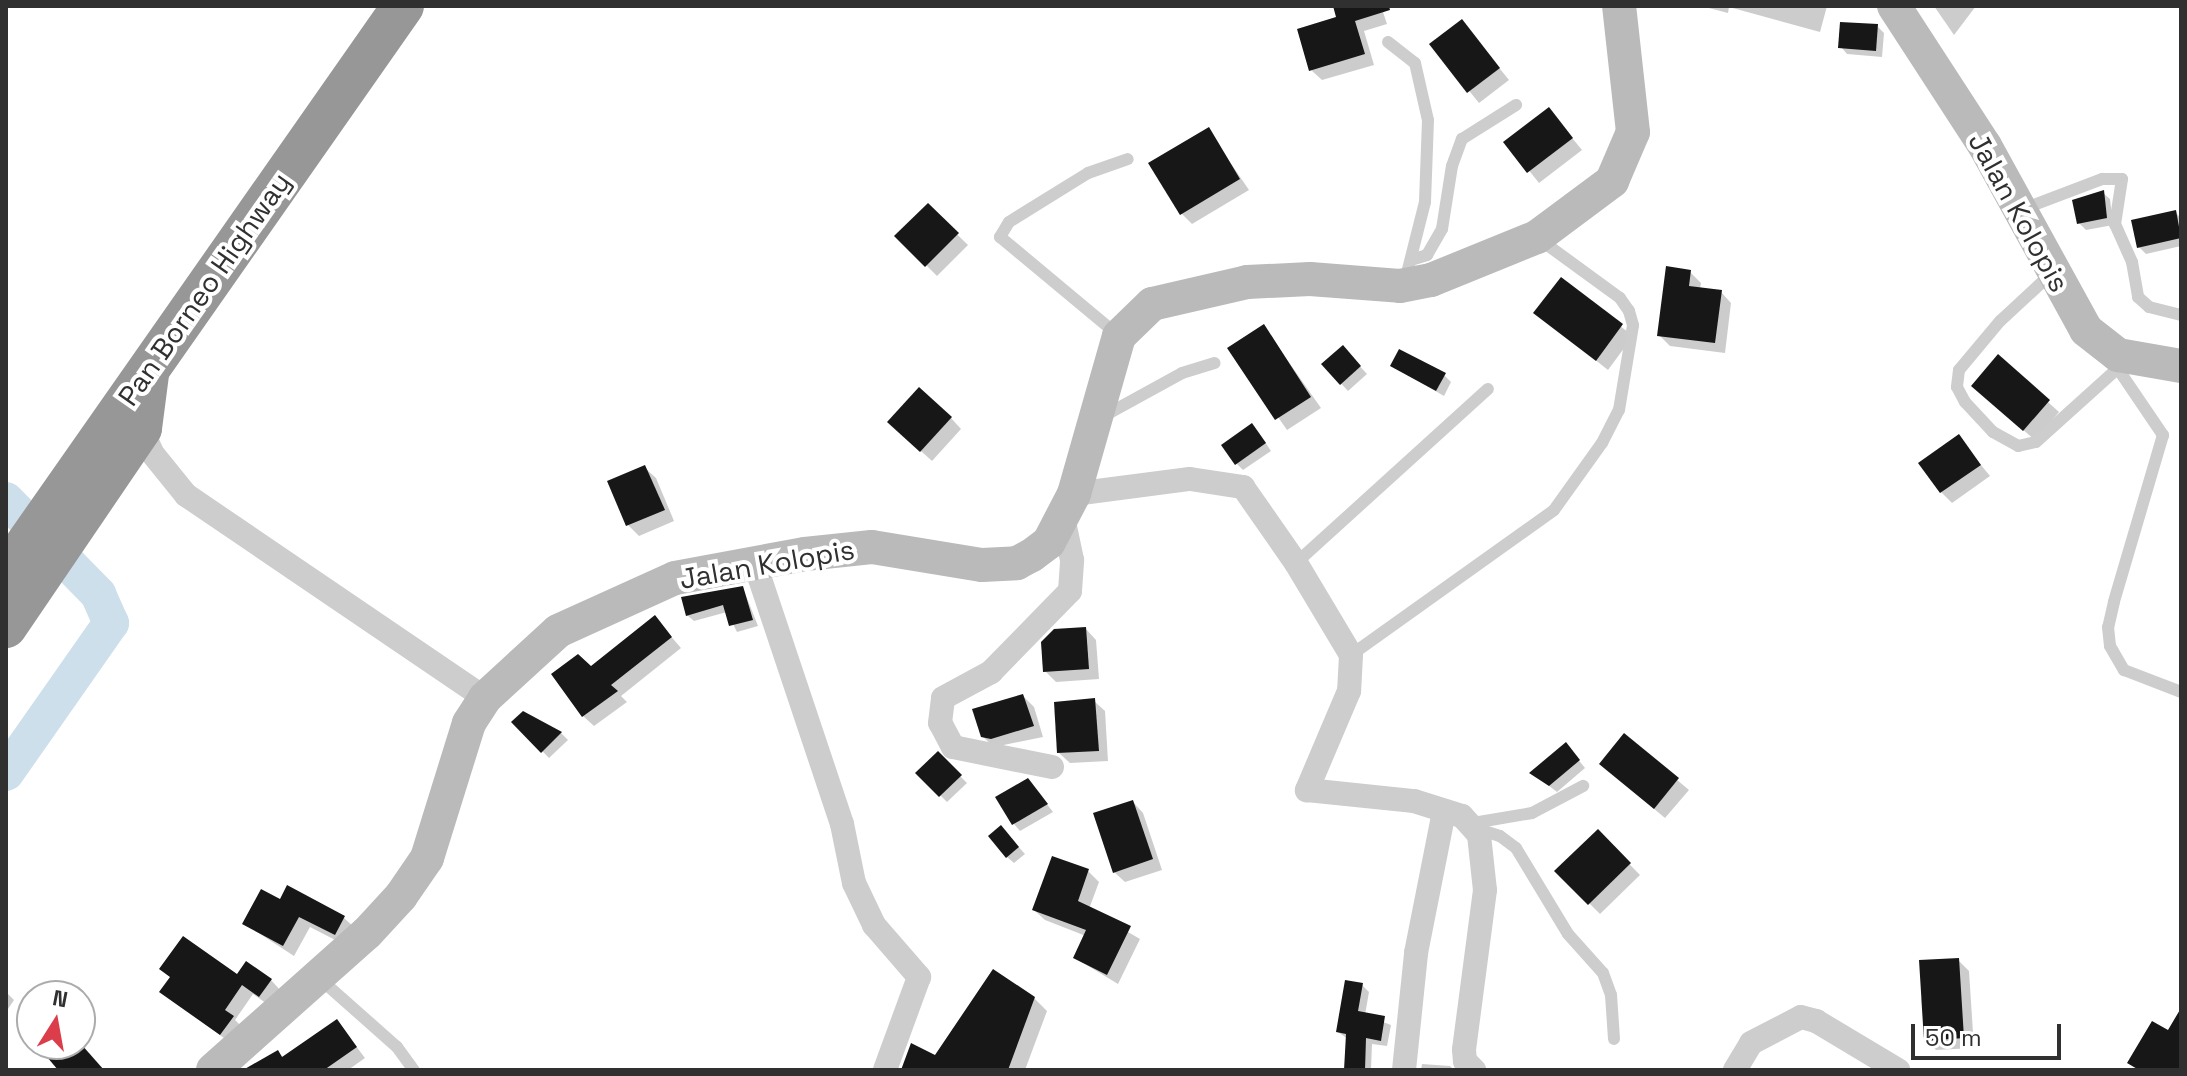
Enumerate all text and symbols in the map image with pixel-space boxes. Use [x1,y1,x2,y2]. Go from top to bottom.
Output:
street label: Jalan Kolopis [1961,126,2077,298]
street label: Pan Borneo Highway [111,166,297,412]
street label: Jalan Kolopis [677,532,857,596]
north arrow [16,980,96,1060]
text: N [50,983,70,1014]
scale bar [1915,1008,2065,1058]
text: 50 m [1925,1022,1982,1053]

